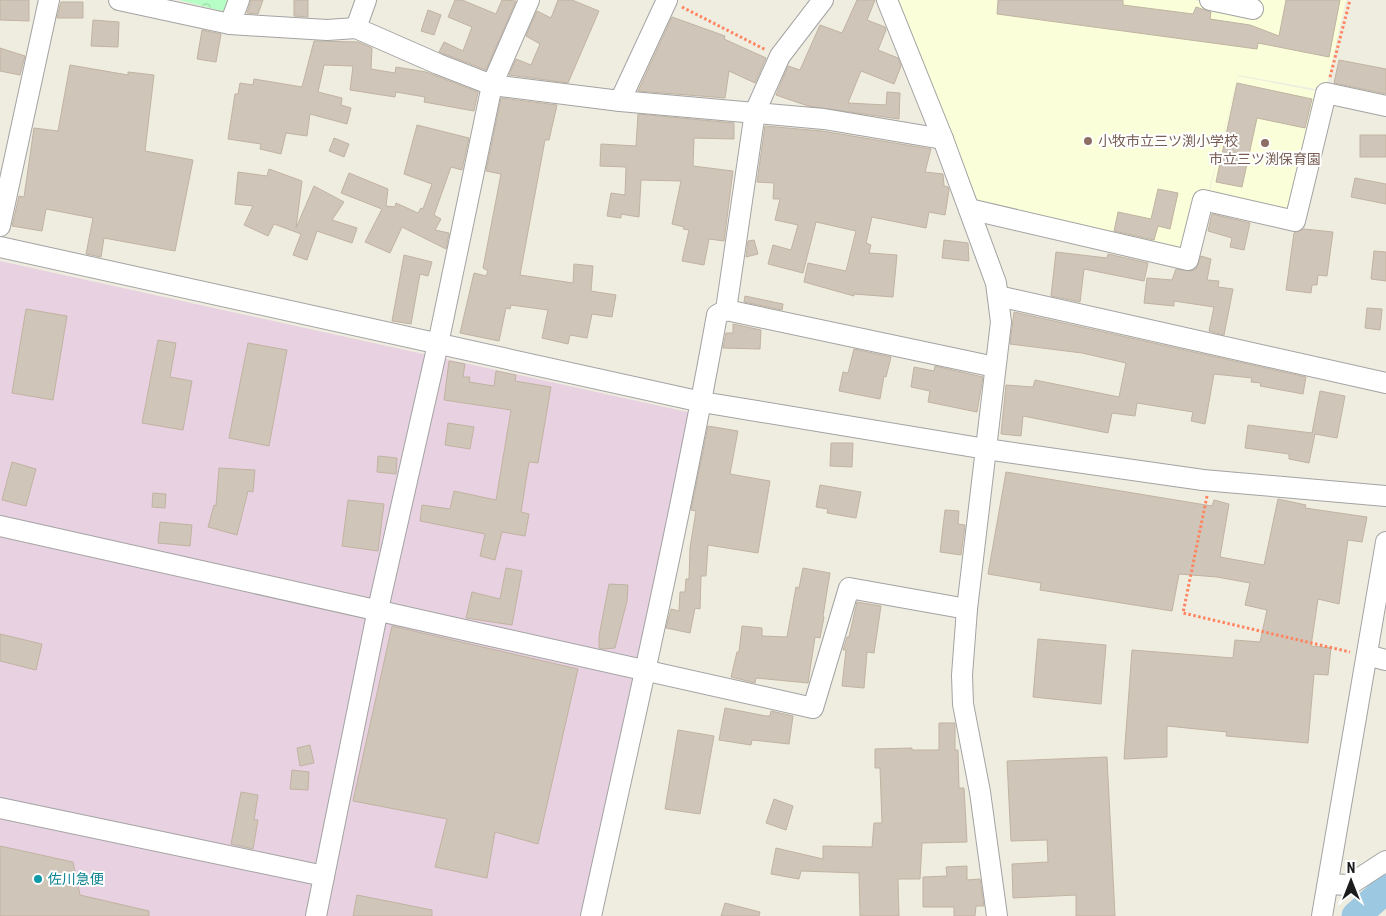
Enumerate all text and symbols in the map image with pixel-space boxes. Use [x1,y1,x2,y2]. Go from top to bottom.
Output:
place label: 小牧市立三ツ渕小学校 [1098,133,1238,149]
marker: 小牧市立三ツ渕小学校 [1082,135,1094,147]
marker: 市立三ツ渕保育園 [1259,137,1271,149]
place label: 市立三ツ渕保育園 [1209,151,1321,167]
north arrow [1326,856,1376,906]
text: N [1347,860,1355,876]
place label: 佐川急便 [48,871,104,887]
marker: 佐川急便 [32,873,44,885]

